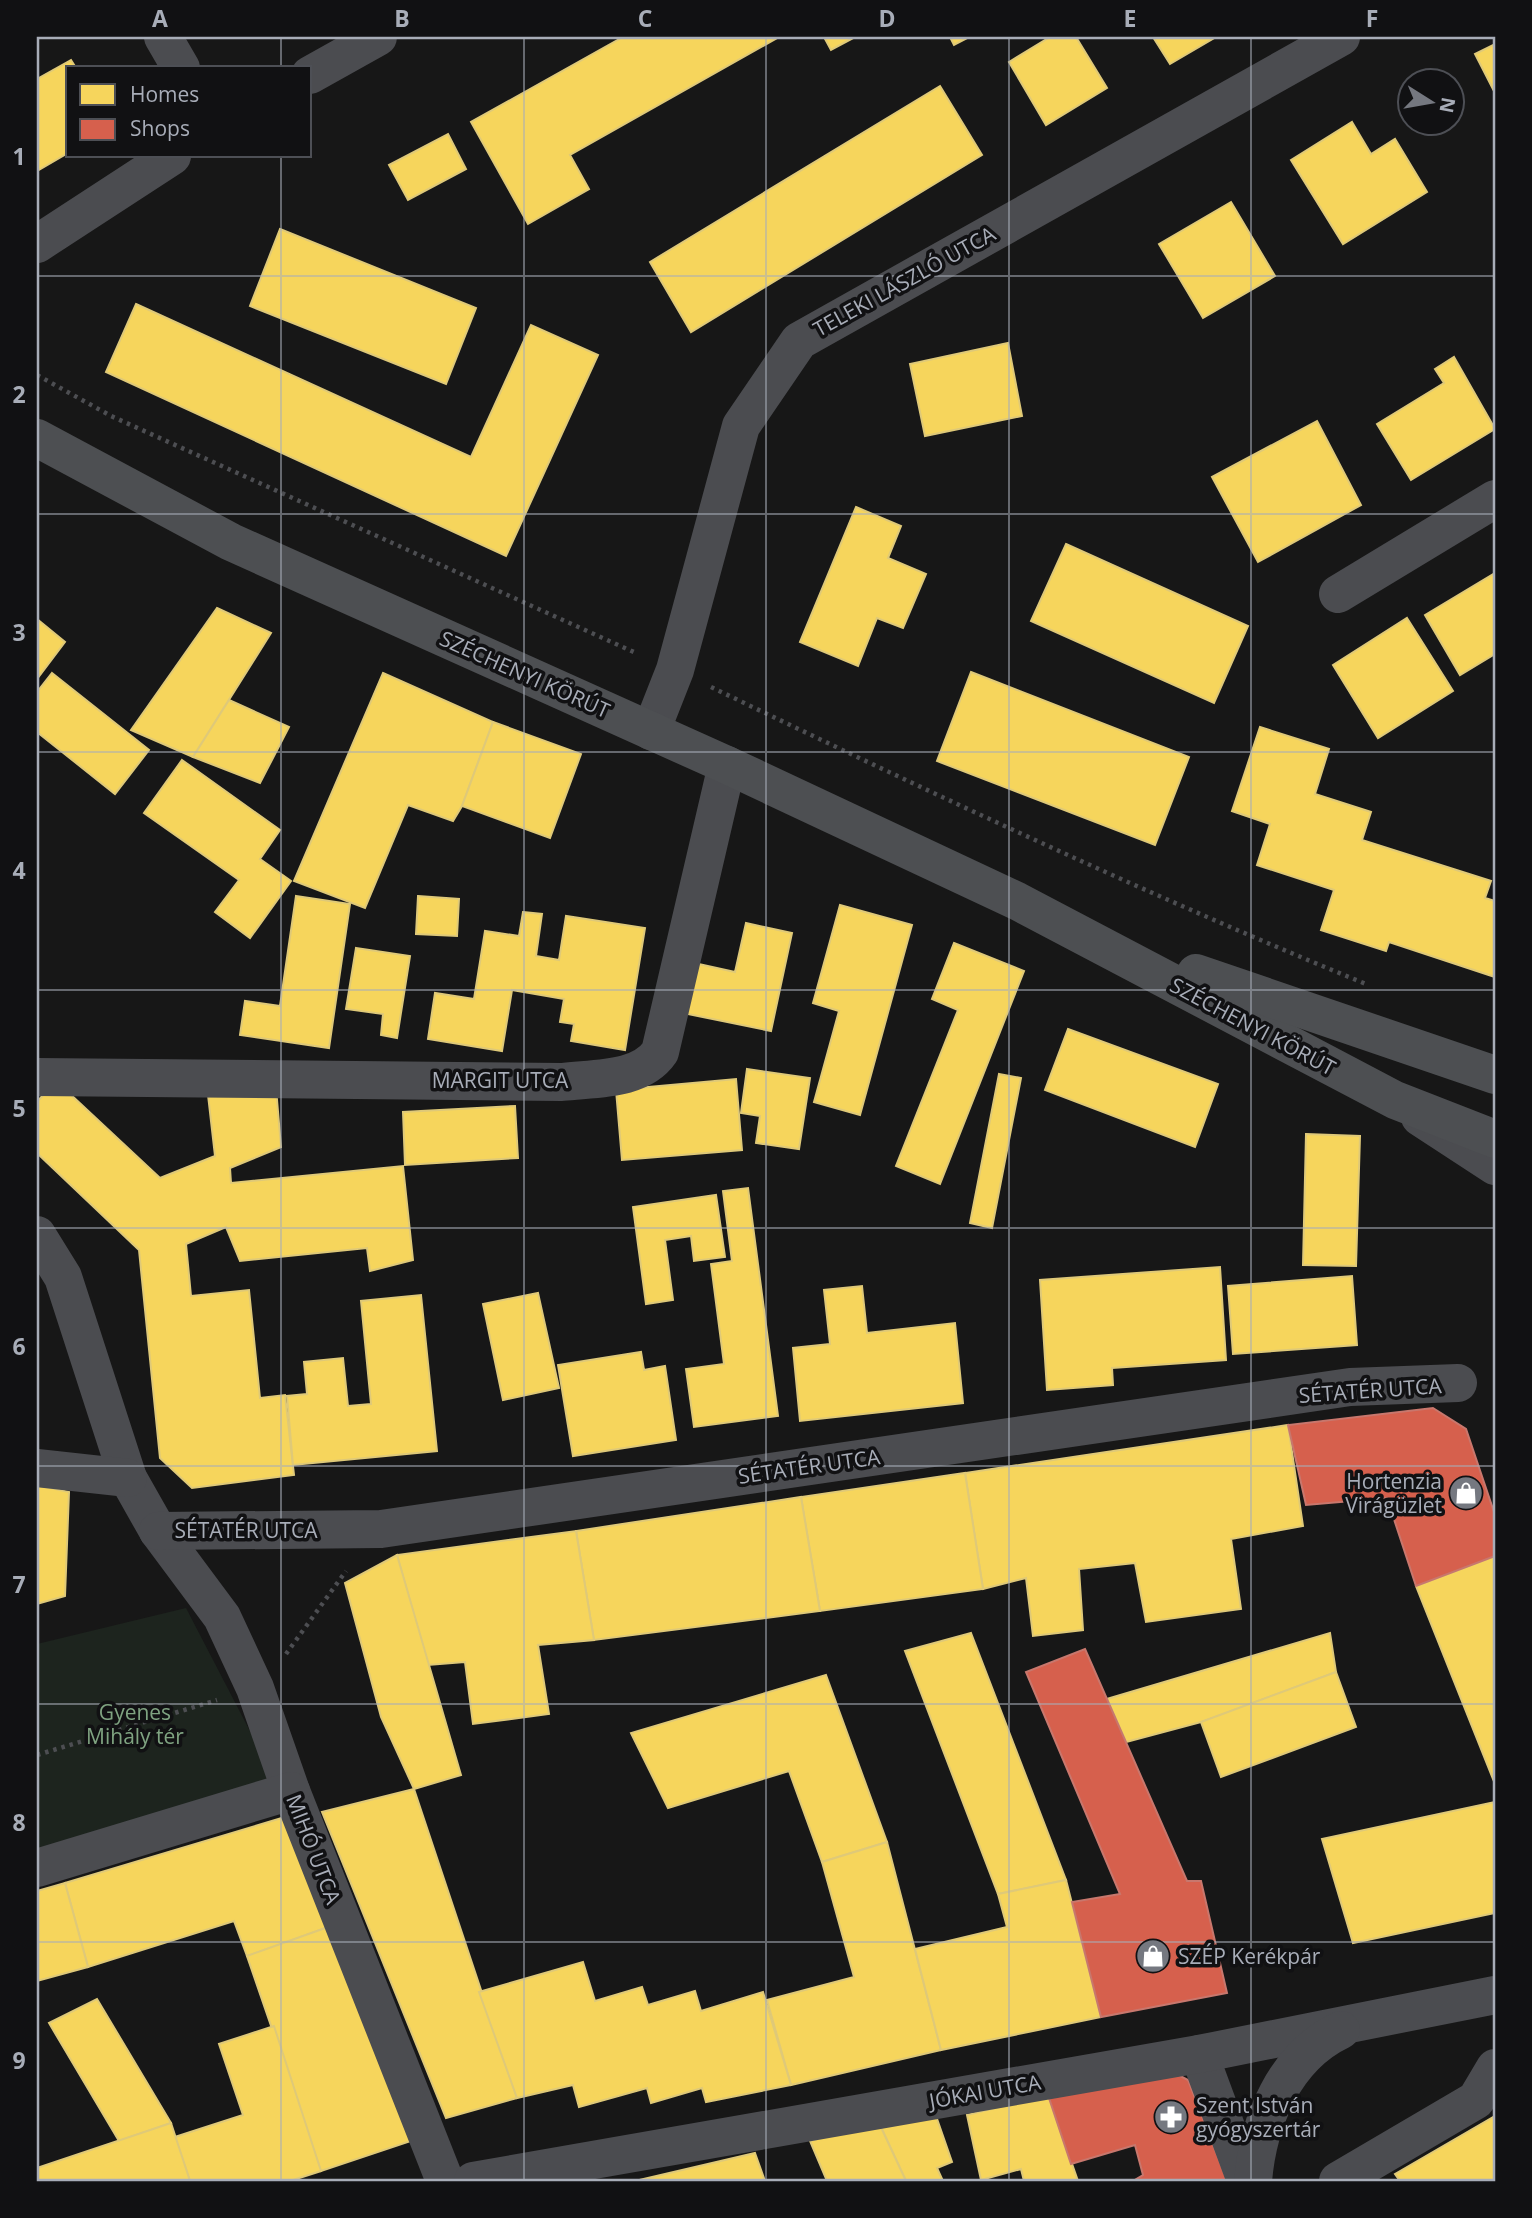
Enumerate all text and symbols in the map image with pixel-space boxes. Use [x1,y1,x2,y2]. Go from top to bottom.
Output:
text: A [152,2,168,34]
text: B [394,2,410,34]
text: C [638,2,652,34]
text: D [878,2,896,34]
text: E [1124,2,1136,34]
text: F [1366,2,1378,34]
legend [66,66,312,158]
north arrow [1396,66,1466,136]
text: Homes [130,80,199,108]
text: N [1433,95,1462,115]
text: Shops [130,114,190,142]
text: 1 [12,140,26,172]
street label: TELEKI LÁSZLÓ UTCA [808,219,1001,343]
text: 2 [12,378,26,410]
text: 3 [12,616,26,648]
street label: SZÉCHENYI KÖRÚT [435,624,615,724]
text: 4 [12,854,26,886]
street label: SZÉCHENYI KÖRÚT [1165,971,1341,1082]
street label: MARGIT UTCA [432,1066,569,1094]
text: 5 [12,1092,26,1124]
text: 6 [12,1330,26,1362]
street label: SÉTATÉR UTCA [1298,1371,1443,1409]
street label: SÉTATÉR UTCA [736,1442,882,1490]
place label: Hortenzia Virágüzlet [1345,1467,1442,1519]
shop icon: Hortenzia Virágüzlet [1447,1474,1485,1512]
street label: SÉTATÉR UTCA [174,1516,318,1544]
text: 7 [12,1568,26,1600]
park label: Gyenes Mihály tér [86,1698,184,1750]
street label: MIHÓ UTCA [280,1790,348,1909]
text: 8 [12,1806,26,1838]
shop icon: SZÉP Kerékpár [1134,1937,1172,1975]
place label: SZÉP Kerékpár [1178,1942,1321,1970]
text: 9 [12,2044,26,2076]
street label: JÓKAI UTCA [925,2067,1044,2115]
place label: Szent István gyógyszertár [1196,2091,1321,2143]
pharmacy icon: Szent István gyógyszertár [1152,2098,1190,2136]

